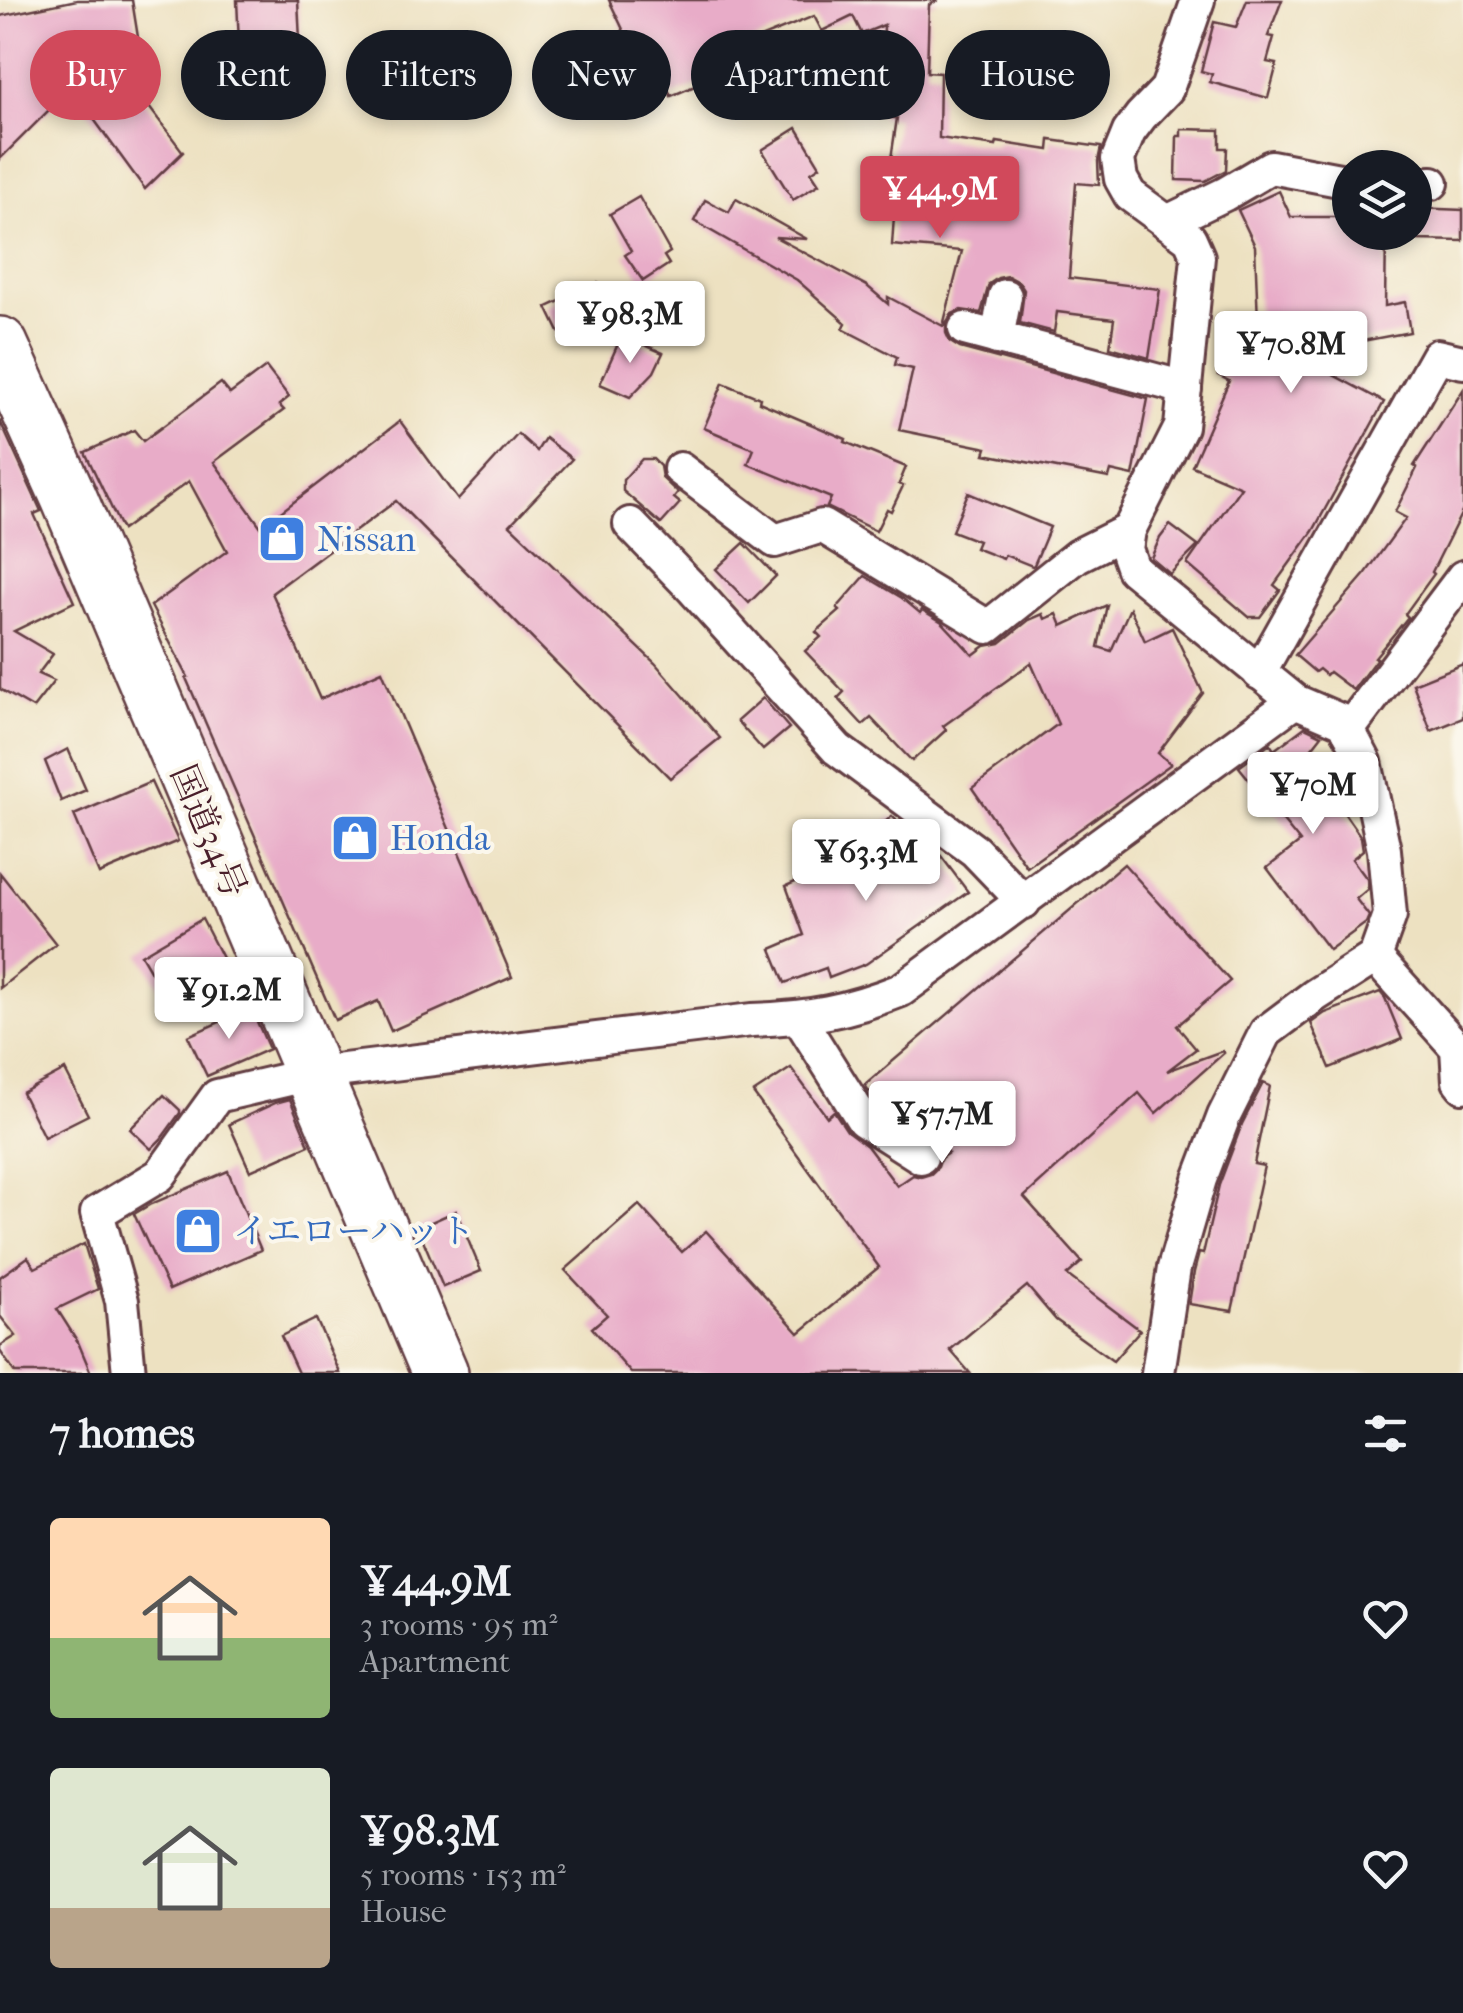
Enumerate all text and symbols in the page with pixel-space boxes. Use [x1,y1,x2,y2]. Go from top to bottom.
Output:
chip: Buy [30,30,161,120]
chip: Rent [181,30,326,120]
chip: Filters [346,30,512,120]
chip: New [532,30,671,120]
chip: Apartment [691,30,925,120]
chip: House [945,30,1110,120]
map controls [1332,150,1432,250]
button: layers [1332,150,1432,250]
pin: ¥44.9M [859,156,1021,241]
text: ¥44.9M [882,170,998,207]
pin: ¥98.3M [549,281,711,366]
text: ¥98.3M [577,295,683,332]
pin: ¥70.8M [1210,311,1372,396]
text: ¥70.8M [1236,325,1346,362]
shop icon: Nissan [256,513,308,565]
place label: Nissan [317,519,416,560]
pin: ¥70M [1254,752,1372,837]
street label: 国道34号 [162,759,255,904]
text: ¥70M [1269,766,1357,803]
shop icon: Honda [329,812,381,864]
place label: Honda [390,818,491,859]
pin: ¥63.3M [785,819,947,904]
text: ¥63.3M [814,833,918,870]
pin: ¥91.2M [148,957,310,1042]
text: ¥91.2M [177,971,281,1008]
pin: ¥57.7M [861,1081,1023,1166]
text: ¥57.7M [891,1095,993,1132]
shop icon: イエローハット [172,1205,224,1257]
place label: イエローハット [233,1211,475,1252]
icon: filters [1358,1406,1413,1461]
text: 7 homes [50,1409,195,1458]
text: ¥44.9M [360,1557,512,1606]
icon: home [130,1558,250,1678]
icon: heart [1358,1591,1413,1646]
text: 3 rooms · 95 m² [360,1606,557,1643]
text: Apartment [360,1643,510,1680]
text: ¥98.3M [360,1807,500,1856]
icon: home [130,1808,250,1928]
icon: heart [1358,1841,1413,1896]
text: 5 rooms · 153 m² [360,1856,566,1893]
text: House [360,1893,447,1930]

